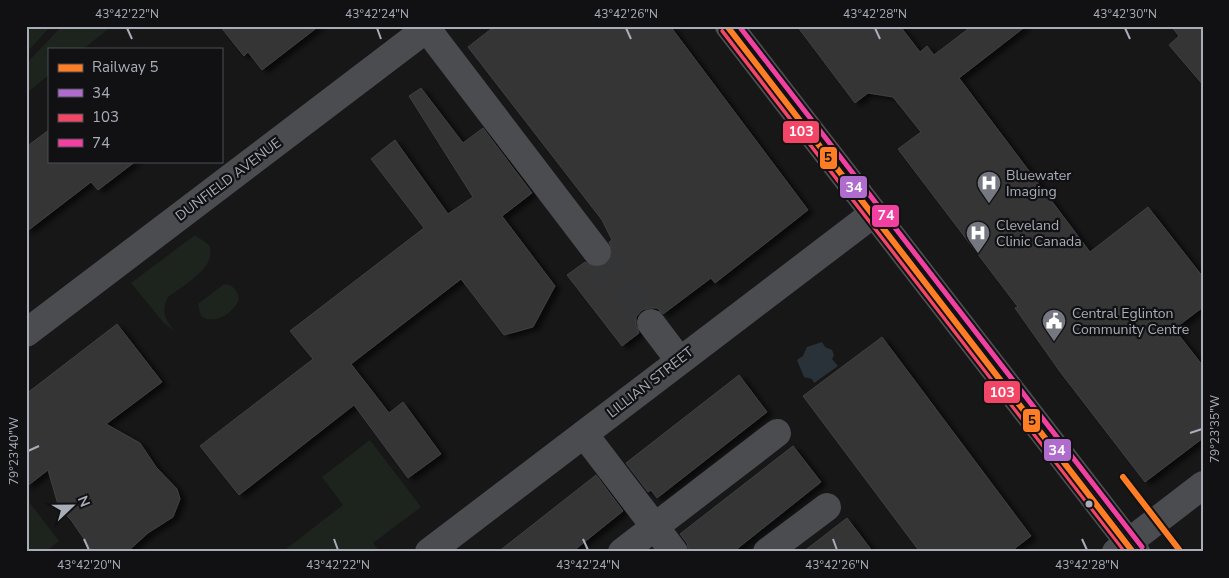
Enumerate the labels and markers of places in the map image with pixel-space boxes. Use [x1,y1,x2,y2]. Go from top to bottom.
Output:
place label: Bluewater Imaging [1006,166,1071,201]
hospital icon: Bluewater Imaging [976,170,1002,204]
place label: Cleveland Clinic Canada [996,216,1082,251]
hospital icon: Cleveland Clinic Canada [965,220,991,254]
place label: Central Eglinton Community Centre [1072,304,1189,339]
public building icon: Central Eglinton Community Centre [1041,308,1067,342]
unlabelled marker [1084,499,1094,509]

